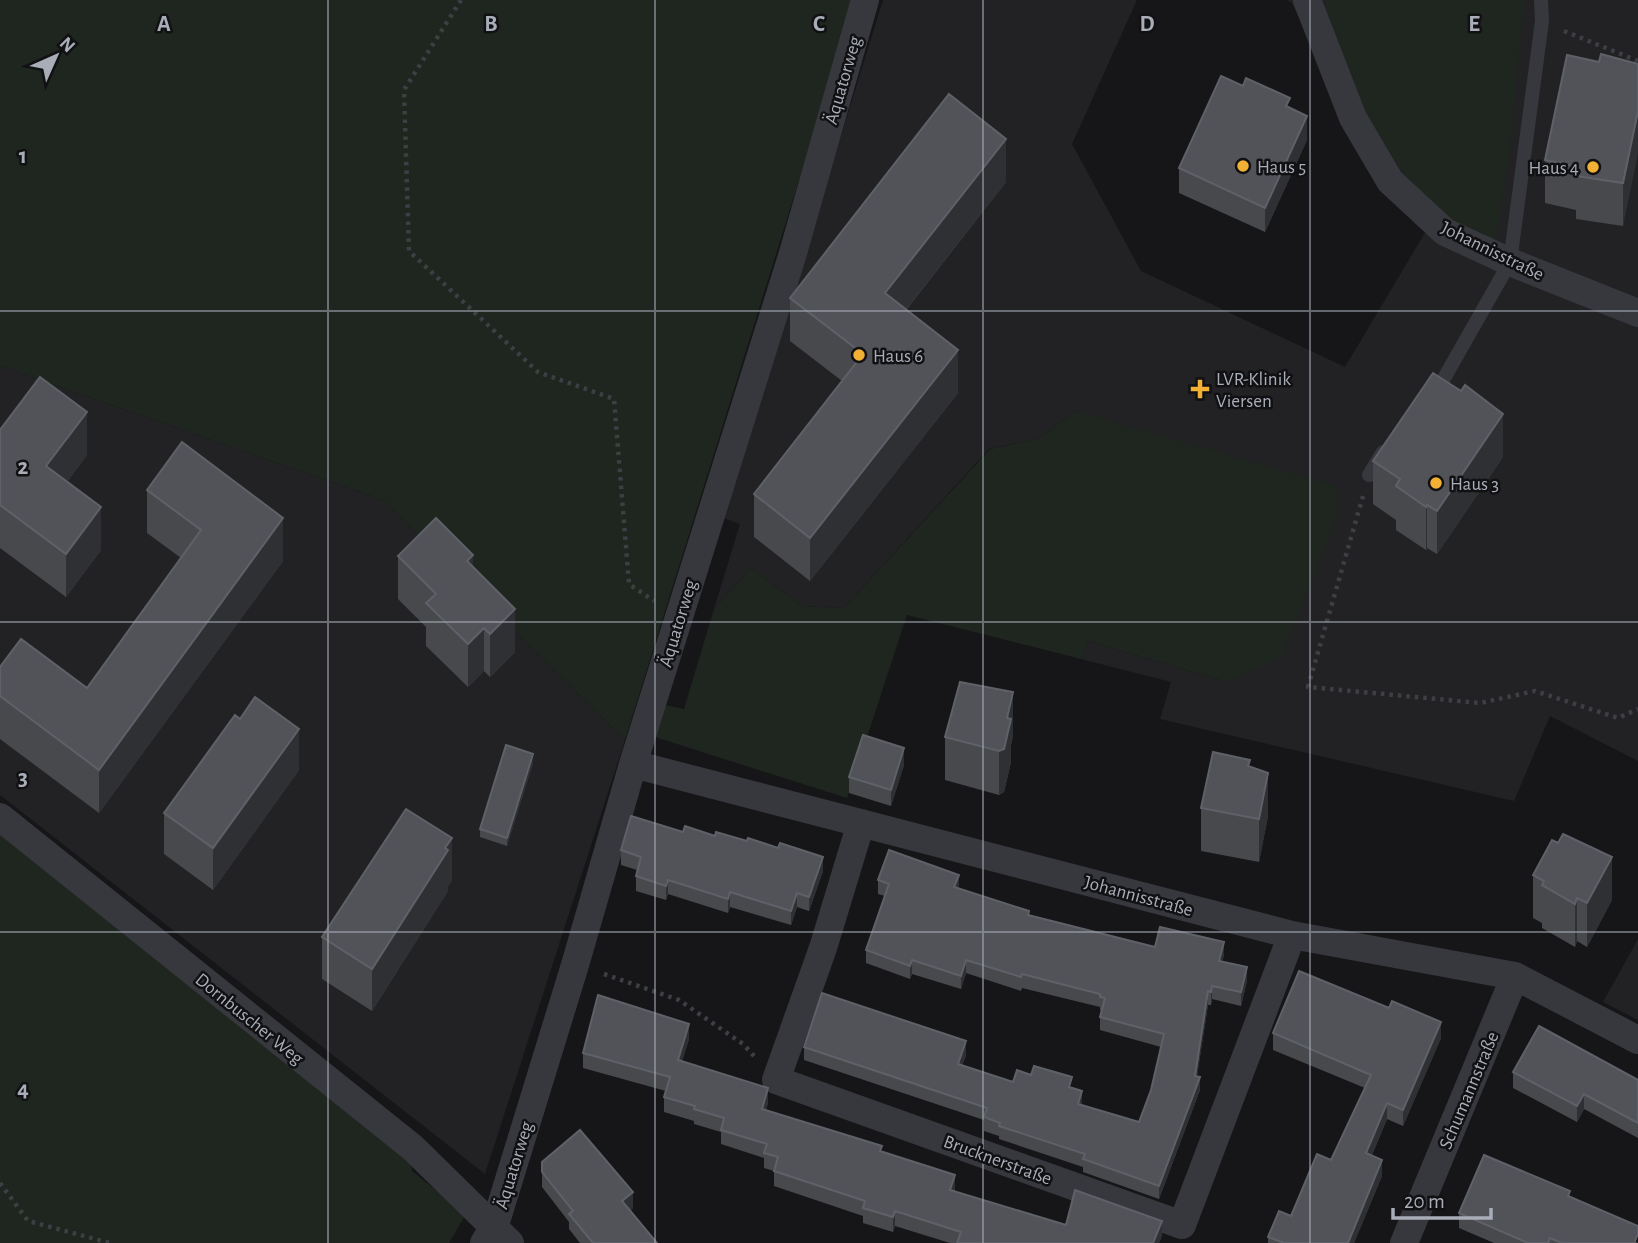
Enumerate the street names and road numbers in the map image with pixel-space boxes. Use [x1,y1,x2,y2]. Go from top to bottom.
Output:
street label: Äquatorweg [821,33,865,127]
street label: Johannisstraße [1438,218,1547,284]
street label: Äquatorweg [655,576,701,669]
street label: Johannisstraße [1082,873,1195,920]
street label: Dornbuscher Weg [191,970,307,1069]
street label: Schumannstraße [1436,1029,1503,1152]
street label: Äquatorweg [491,1118,537,1211]
street label: Brucknerstraße [941,1132,1054,1189]

